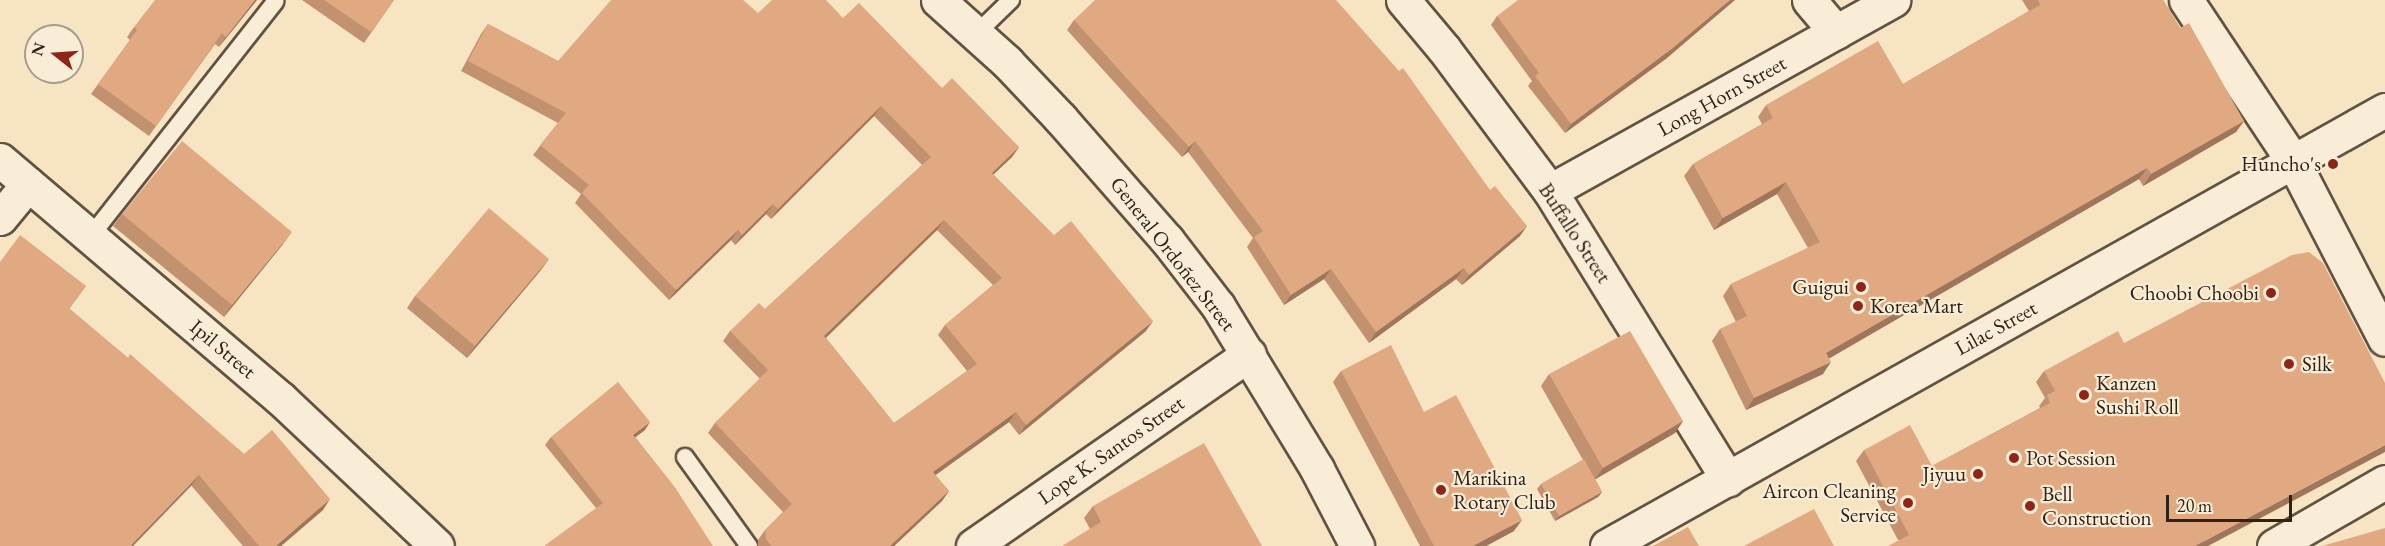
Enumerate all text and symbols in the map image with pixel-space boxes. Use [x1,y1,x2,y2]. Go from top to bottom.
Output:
north arrow [24,24,84,84]
text: N [26,40,50,58]
street label: Long Horn Street [1653,50,1791,142]
place label: Huncho's [2241,151,2321,177]
marker: Huncho's [2326,157,2340,171]
street label: General Ordoñez Street [1105,172,1241,336]
street label: Buffallo Street [1533,178,1617,288]
place label: Guigui [1792,274,1849,300]
marker: Guigui [1854,280,1868,294]
place label: Choobi Choobi [2130,280,2259,306]
marker: Choobi Choobi [2264,286,2278,300]
place label: Korea Mart [1870,293,1963,319]
street label: Lilac Street [1951,295,2041,361]
marker: Korea Mart [1851,299,1865,313]
street label: Ipil Street [185,314,261,384]
place label: Silk [2302,351,2332,377]
marker: Silk [2280,355,2298,373]
place label: Kanzen Sushi Roll [2096,370,2179,420]
marker: Kanzen Sushi Roll [2077,388,2091,402]
street label: Lope K. Santos Street [1033,390,1189,510]
place label: Pot Session [2026,445,2116,471]
marker: Pot Session [2007,451,2021,465]
place label: Jiyuu [1922,461,1966,487]
place label: Marikina Rotary Club [1453,465,1556,515]
marker: Jiyuu [1971,467,1985,481]
place label: Aircon Cleaning Service [1763,478,1896,528]
place label: Bell Construction [2042,481,2152,531]
marker: Marikina Rotary Club [1434,483,1448,497]
scale bar [2169,483,2295,521]
text: 20 m [2177,494,2212,517]
marker: Aircon Cleaning Service [1901,496,1915,510]
marker: Bell Construction [2023,499,2037,513]

